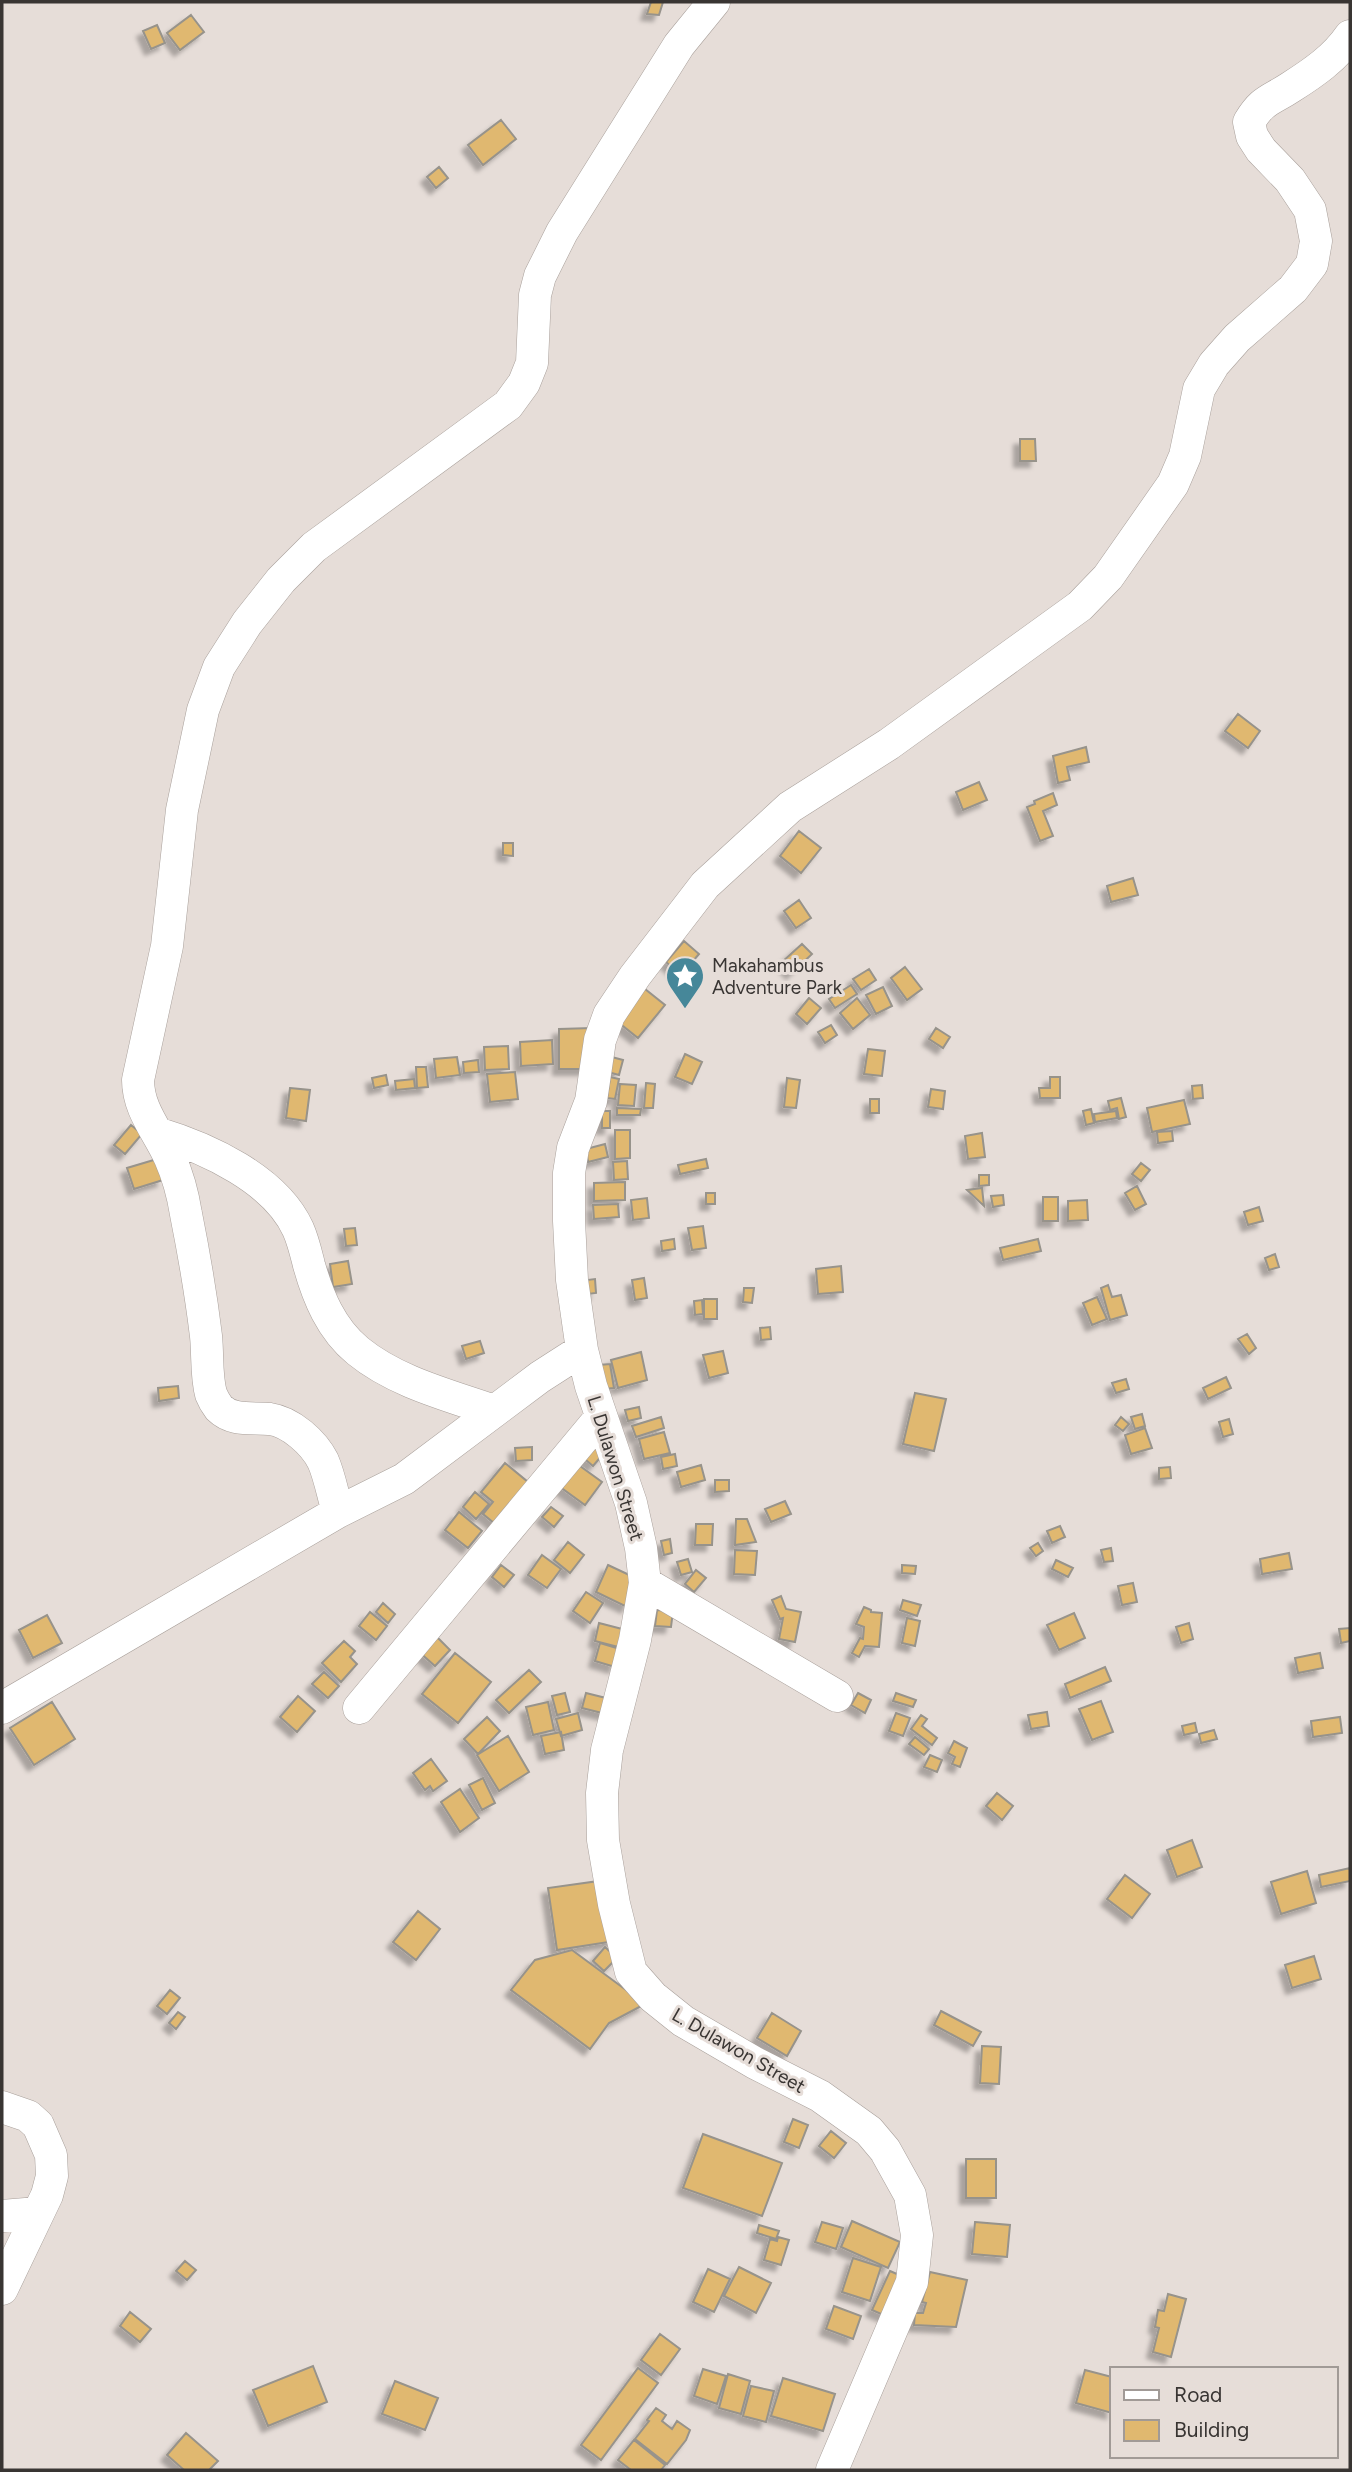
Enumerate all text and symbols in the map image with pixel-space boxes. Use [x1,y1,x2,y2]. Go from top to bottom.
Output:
place label: Makahambus Adventure Park [712,954,843,999]
place icon: Makahambus Adventure Park [664,955,706,1010]
street label: L. Dulawon Street [583,1393,648,1543]
street label: L. Dulawon Street [668,2003,810,2098]
legend [1110,2367,1338,2458]
text: Road [1174,2382,1222,2407]
text: Building [1174,2417,1249,2442]

